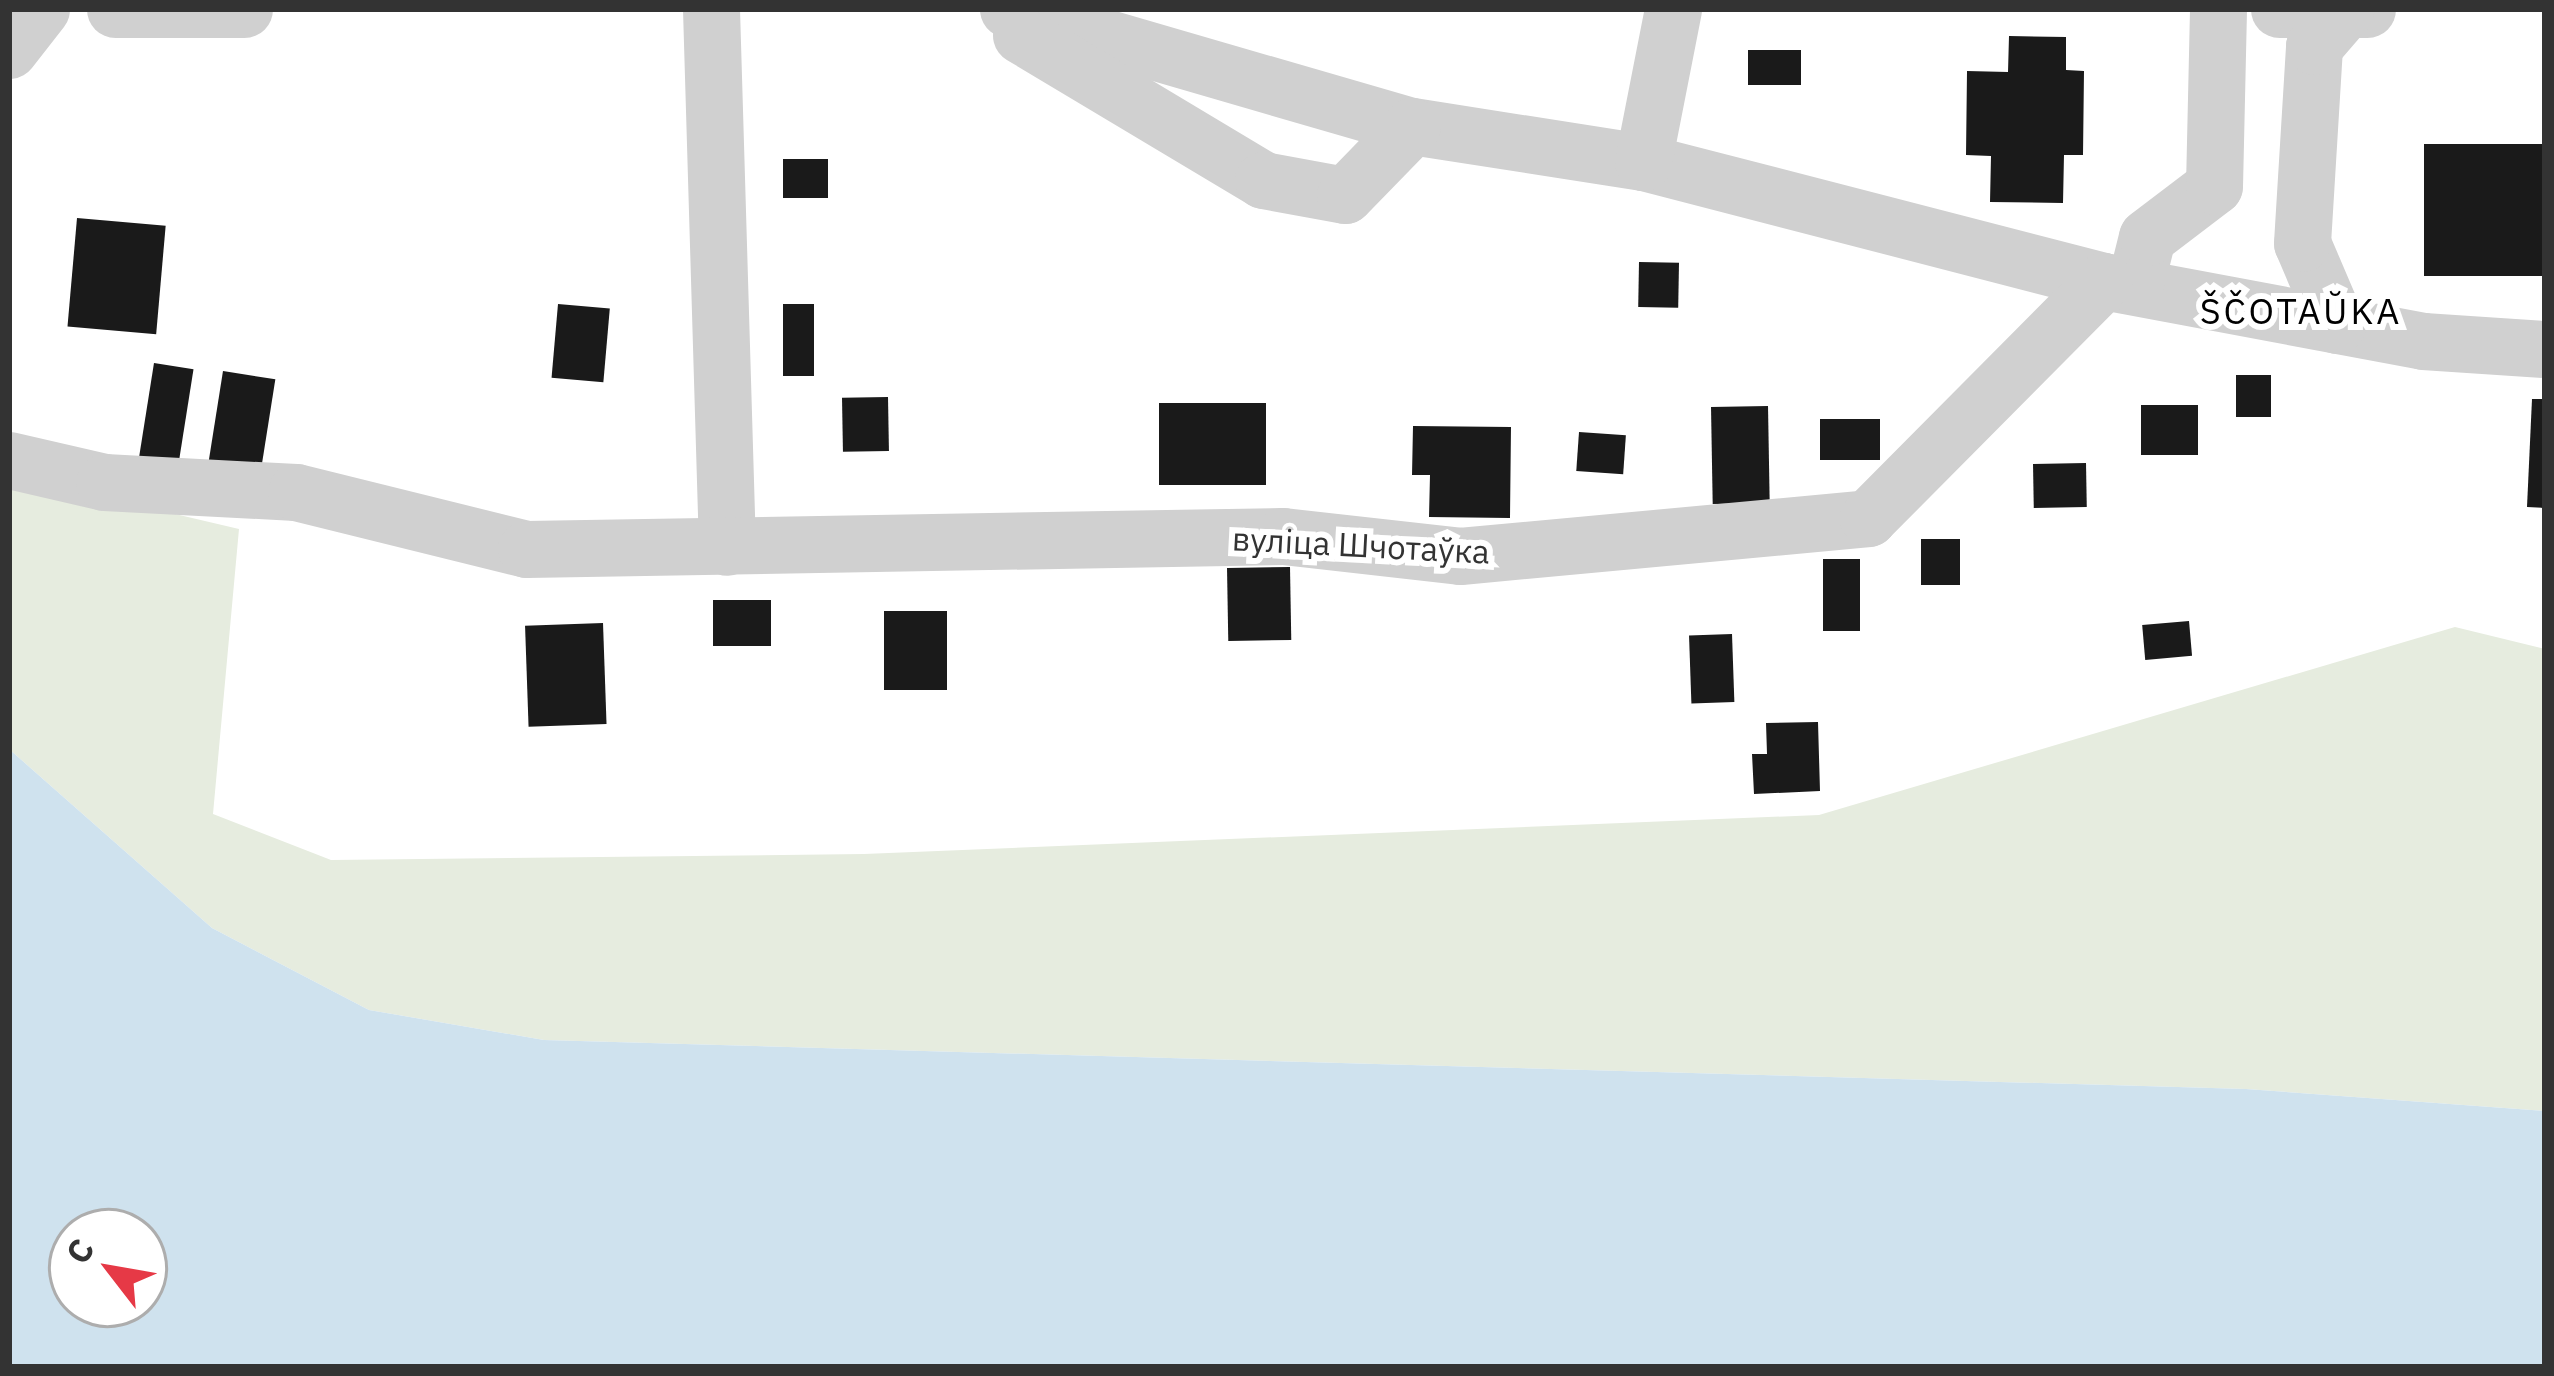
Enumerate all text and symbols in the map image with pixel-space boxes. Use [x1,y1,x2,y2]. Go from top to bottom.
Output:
district label: ŠČOTAŬKA [2200,289,2402,333]
street label: вуліца Шчотаўка [1231,518,1491,572]
north arrow [48,1208,168,1328]
text: С [55,1230,103,1271]

